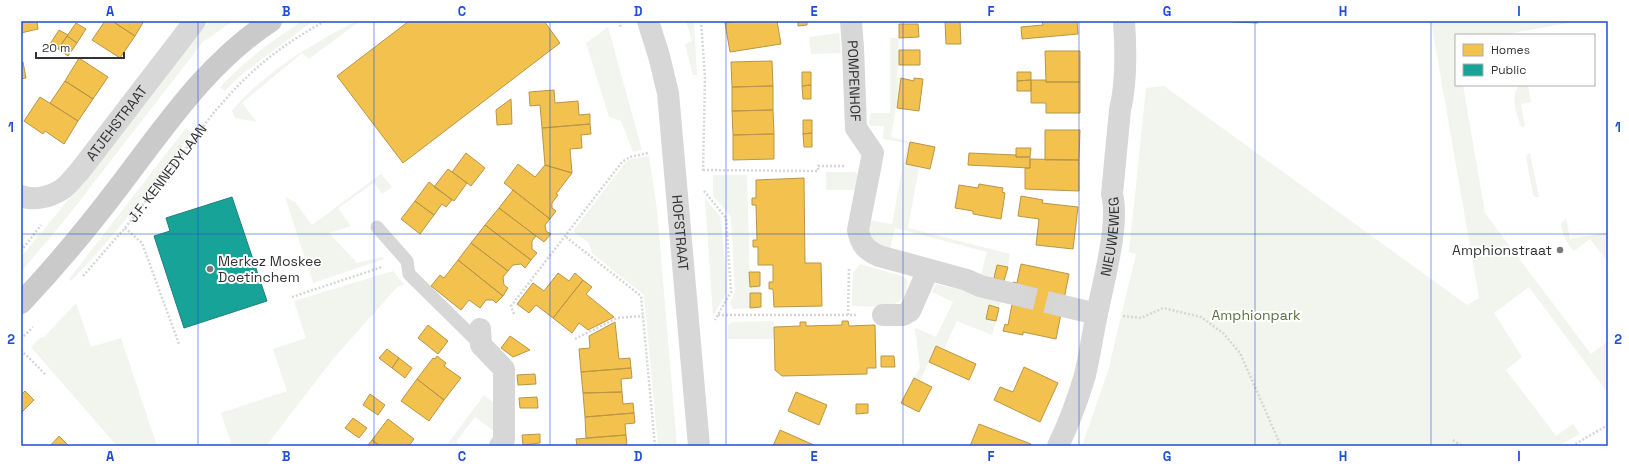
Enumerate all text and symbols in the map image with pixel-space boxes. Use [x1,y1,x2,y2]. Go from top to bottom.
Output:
text: A [106,3,115,20]
text: B [282,3,291,20]
text: C [458,3,466,20]
text: D [634,3,643,20]
text: E [810,3,818,20]
text: F [988,3,995,20]
text: G [1163,3,1171,20]
text: H [1339,3,1347,20]
text: I [1517,3,1521,20]
scale bar [36,34,124,60]
legend [1455,34,1595,86]
street label: POMPENHOF [843,39,865,122]
text: 20 m [42,40,70,56]
text: Homes [1491,42,1530,58]
text: Public [1491,62,1526,78]
street label: ATJEHSTRAAT [82,82,151,164]
text: 1 [8,119,14,136]
text: 1 [1615,119,1621,136]
street label: J.F. KENNEDYLAAN [124,120,211,226]
street label: HOFSTRAAT [668,194,693,271]
street label: NIEUWEWEG [1096,196,1123,278]
place label: Amphionstraat [1452,241,1552,259]
marker: Amphionstraat [1555,245,1565,255]
place label: Merkez Moskee Doetinchem [218,252,322,286]
marker: Merkez Moskee Doetinchem [205,264,215,274]
park label: Amphionpark [1212,306,1301,324]
text: 2 [7,331,15,348]
text: 2 [1614,331,1622,348]
text: A [106,448,115,465]
text: B [282,448,291,465]
text: C [458,448,466,465]
text: D [634,448,643,465]
text: E [810,448,818,465]
text: F [988,448,995,465]
text: G [1163,448,1171,465]
text: H [1339,448,1347,465]
text: I [1517,448,1521,465]

